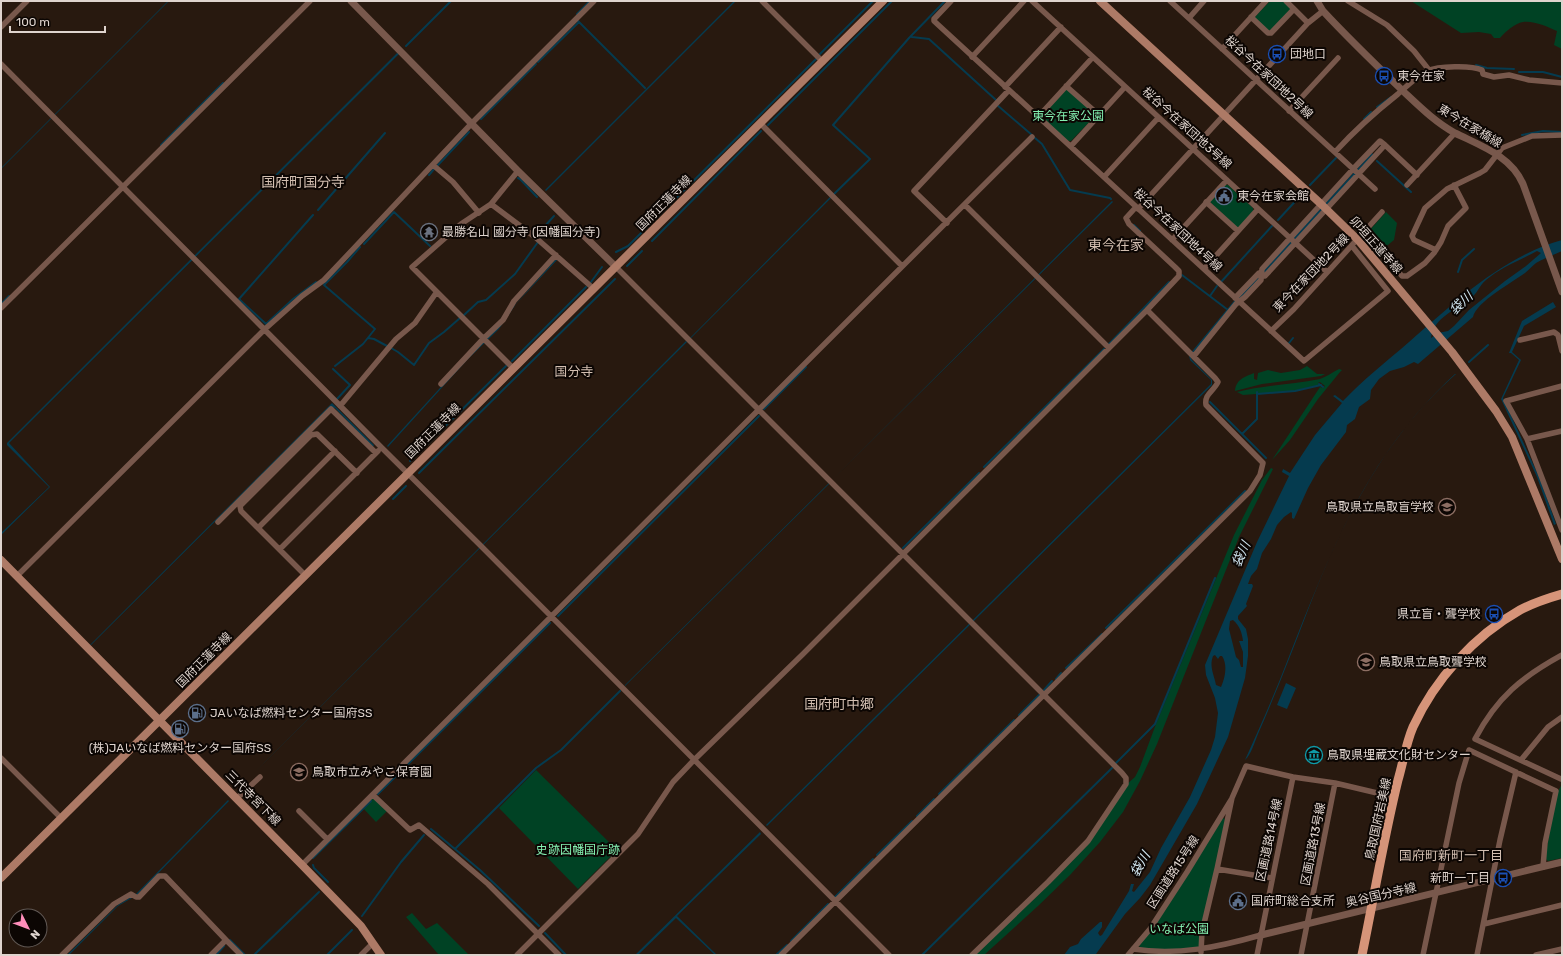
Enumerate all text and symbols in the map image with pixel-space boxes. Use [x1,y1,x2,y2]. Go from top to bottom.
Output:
scale bar [10,8,105,34]
text: 100 m [16,15,50,29]
street label: 桜谷今在家団地2号線 [1222,33,1316,121]
bus stop icon: 団地口 [1267,44,1287,64]
place label: 団地口 [1290,47,1326,61]
bus stop icon: 東今在家 [1374,66,1394,86]
place label: 東今在家 [1397,69,1445,83]
street label: 桜谷今在家団地3号線 [1140,84,1234,172]
street label: 東今在家橋線 [1436,101,1504,151]
park label: 東今在家公園 [1032,109,1104,123]
street label: 国府正蓮寺線 [634,173,694,233]
district label: 国府町国分寺 [261,174,345,191]
street label: 桜谷今在家団地4号線 [1131,186,1225,274]
public building icon: 東今在家会館 [1214,186,1234,206]
place label: 東今在家会館 [1237,189,1309,203]
street label: 卯垣正蓮寺線 [1347,214,1405,276]
temple icon: 最勝名山 國分寺 (因幡国分寺) [419,222,439,242]
place label: 最勝名山 國分寺 (因幡国分寺) [442,225,600,239]
street label: 東今在家団地2号線 [1270,231,1352,315]
district label: 東今在家 [1088,237,1144,254]
water label: 袋川 [1446,287,1477,317]
district label: 国分寺 [554,364,594,379]
street label: 国府正蓮寺線 [403,401,463,461]
school or university icon: 鳥取県立鳥取盲学校 [1437,497,1457,517]
place label: 鳥取県立鳥取盲学校 [1326,500,1434,514]
water label: 袋川 [1229,537,1254,569]
bus stop icon: 県立盲・聾学校 [1484,604,1504,624]
place label: 県立盲・聾学校 [1397,607,1481,621]
street label: 国府正蓮寺線 [174,630,234,690]
school or university icon: 鳥取県立鳥取聾学校 [1356,652,1376,672]
place label: 鳥取県立鳥取聾学校 [1379,655,1487,669]
district label: 国府町中郷 [804,696,874,713]
fuel station icon: JAいなば燃料センター国府SS [187,703,207,723]
place label: JAいなば燃料センター国府SS [210,706,372,720]
fuel station icon: (株)JAいなば燃料センター国府SS [170,719,190,739]
place label: (株)JAいなば燃料センター国府SS [89,741,271,755]
museum icon: 鳥取県埋蔵文化財センター [1304,745,1324,765]
place label: 鳥取県埋蔵文化財センター [1327,748,1471,762]
school or university icon: 鳥取市立みやこ保育園 [289,762,309,782]
place label: 鳥取市立みやこ保育園 [312,765,432,779]
street label: 三代寺宮下線 [223,768,283,828]
street label: 鳥取国府岩美線 [1362,776,1394,862]
street label: 区画道路14号線 [1253,797,1285,883]
street label: 区画道路13号線 [1298,801,1328,887]
street label: 区画道路15号線 [1144,833,1202,911]
park label: 史跡因幡国庁跡 [536,843,620,857]
water label: 袋川 [1127,847,1154,879]
district label: 国府町新町一丁目 [1399,848,1503,863]
bus stop icon: 新町一丁目 [1493,868,1513,888]
place label: 新町一丁目 [1430,871,1490,885]
street label: 奥谷国分寺線 [1344,880,1418,910]
public building icon: 国府町総合支所 [1228,891,1248,911]
place label: 国府町総合支所 [1251,894,1335,908]
north arrow [8,908,48,948]
park label: いなば公園 [1149,922,1209,936]
text: N [28,927,43,942]

